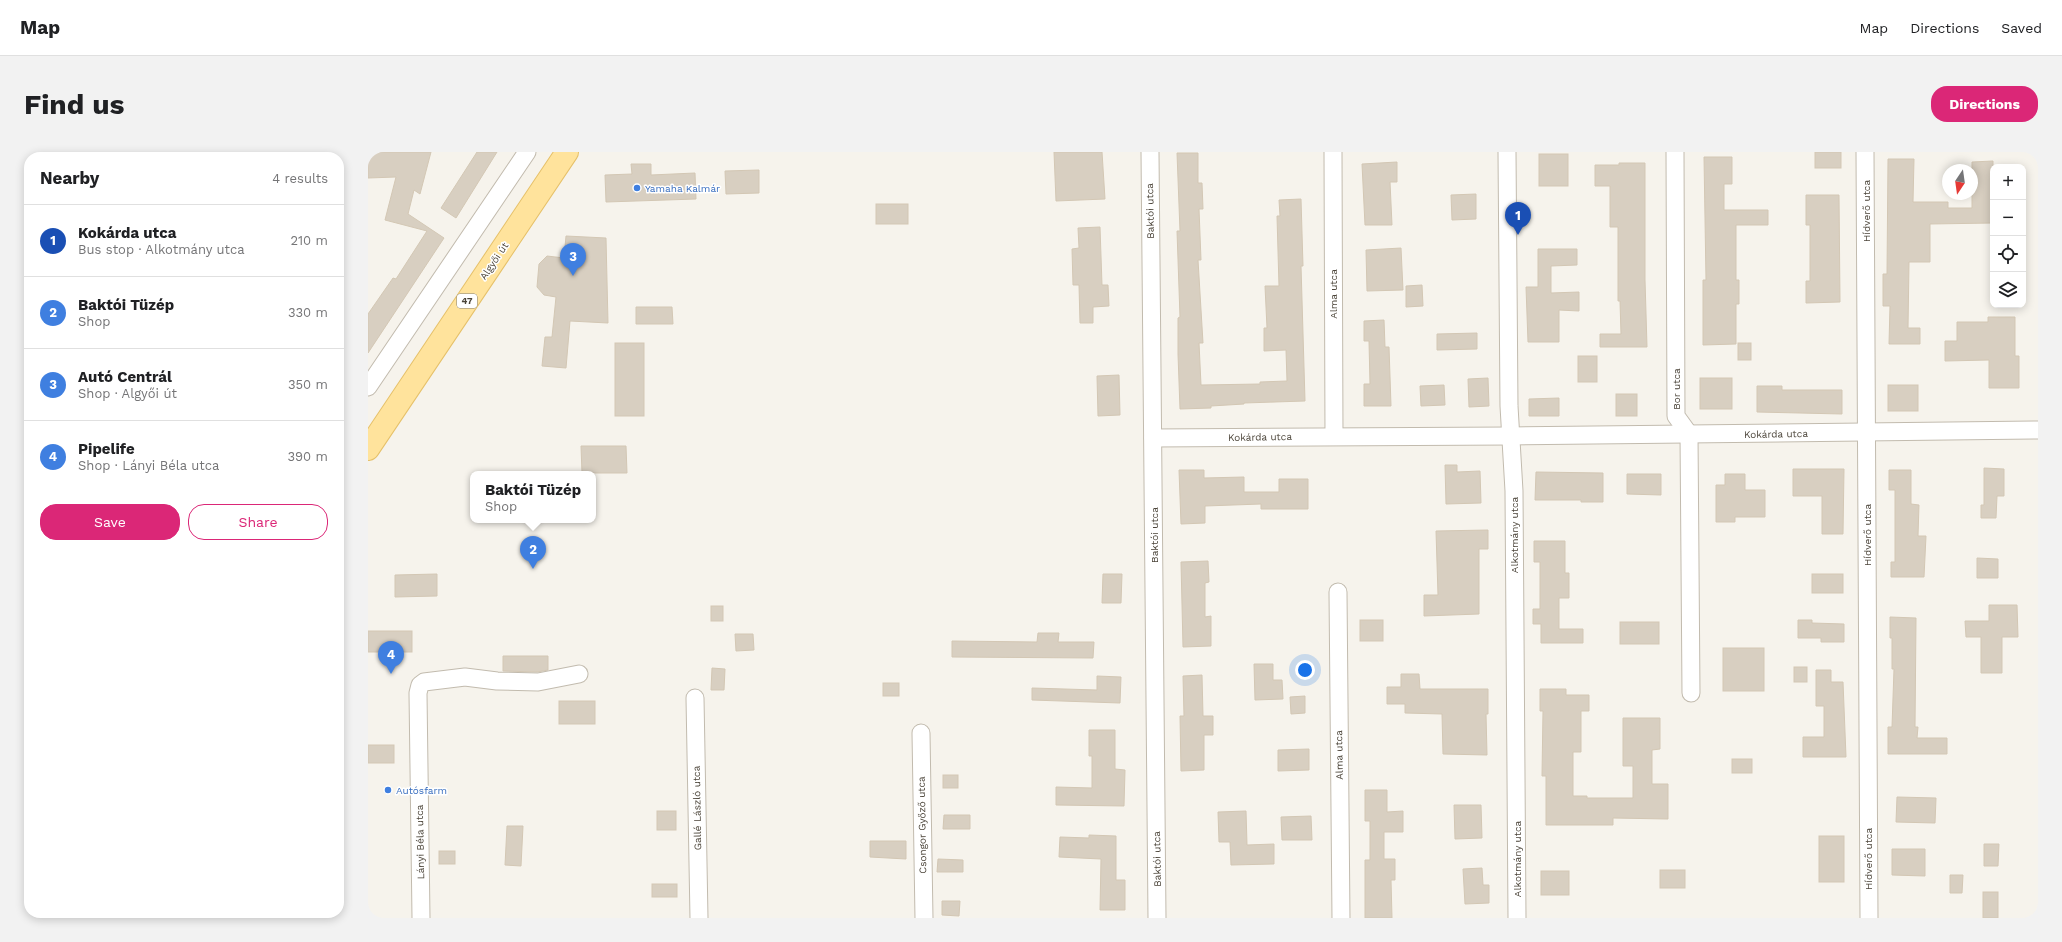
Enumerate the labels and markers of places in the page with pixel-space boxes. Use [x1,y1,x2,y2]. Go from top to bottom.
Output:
marker: Yamaha Kalmár [632,183,642,193]
place label: Yamaha Kalmár [645,183,720,194]
pin: 1 [1505,202,1531,235]
pin: 3 [560,243,586,276]
pin: 2 [520,536,546,569]
pin: 4 [378,641,404,674]
marker: Autósfarm [383,785,393,795]
place label: Autósfarm [396,785,447,796]

